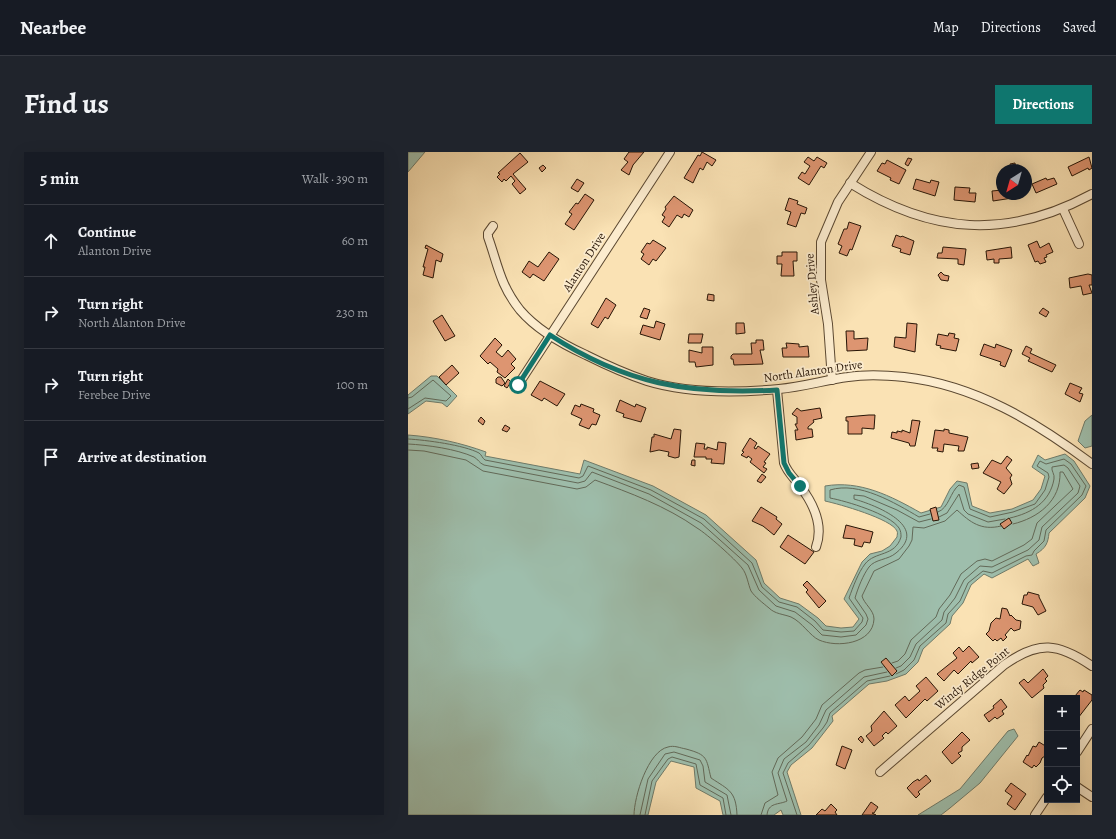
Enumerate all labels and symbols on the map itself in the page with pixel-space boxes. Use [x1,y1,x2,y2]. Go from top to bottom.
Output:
north arrow [996,164,1032,200]
street label: Alanton Drive [558,229,609,296]
street label: Ashley Drive [801,253,823,316]
street label: North Alanton Drive [763,356,863,386]
route start [509,376,527,394]
route end [791,477,809,495]
street label: Windy Ridge Point [931,643,1013,714]

